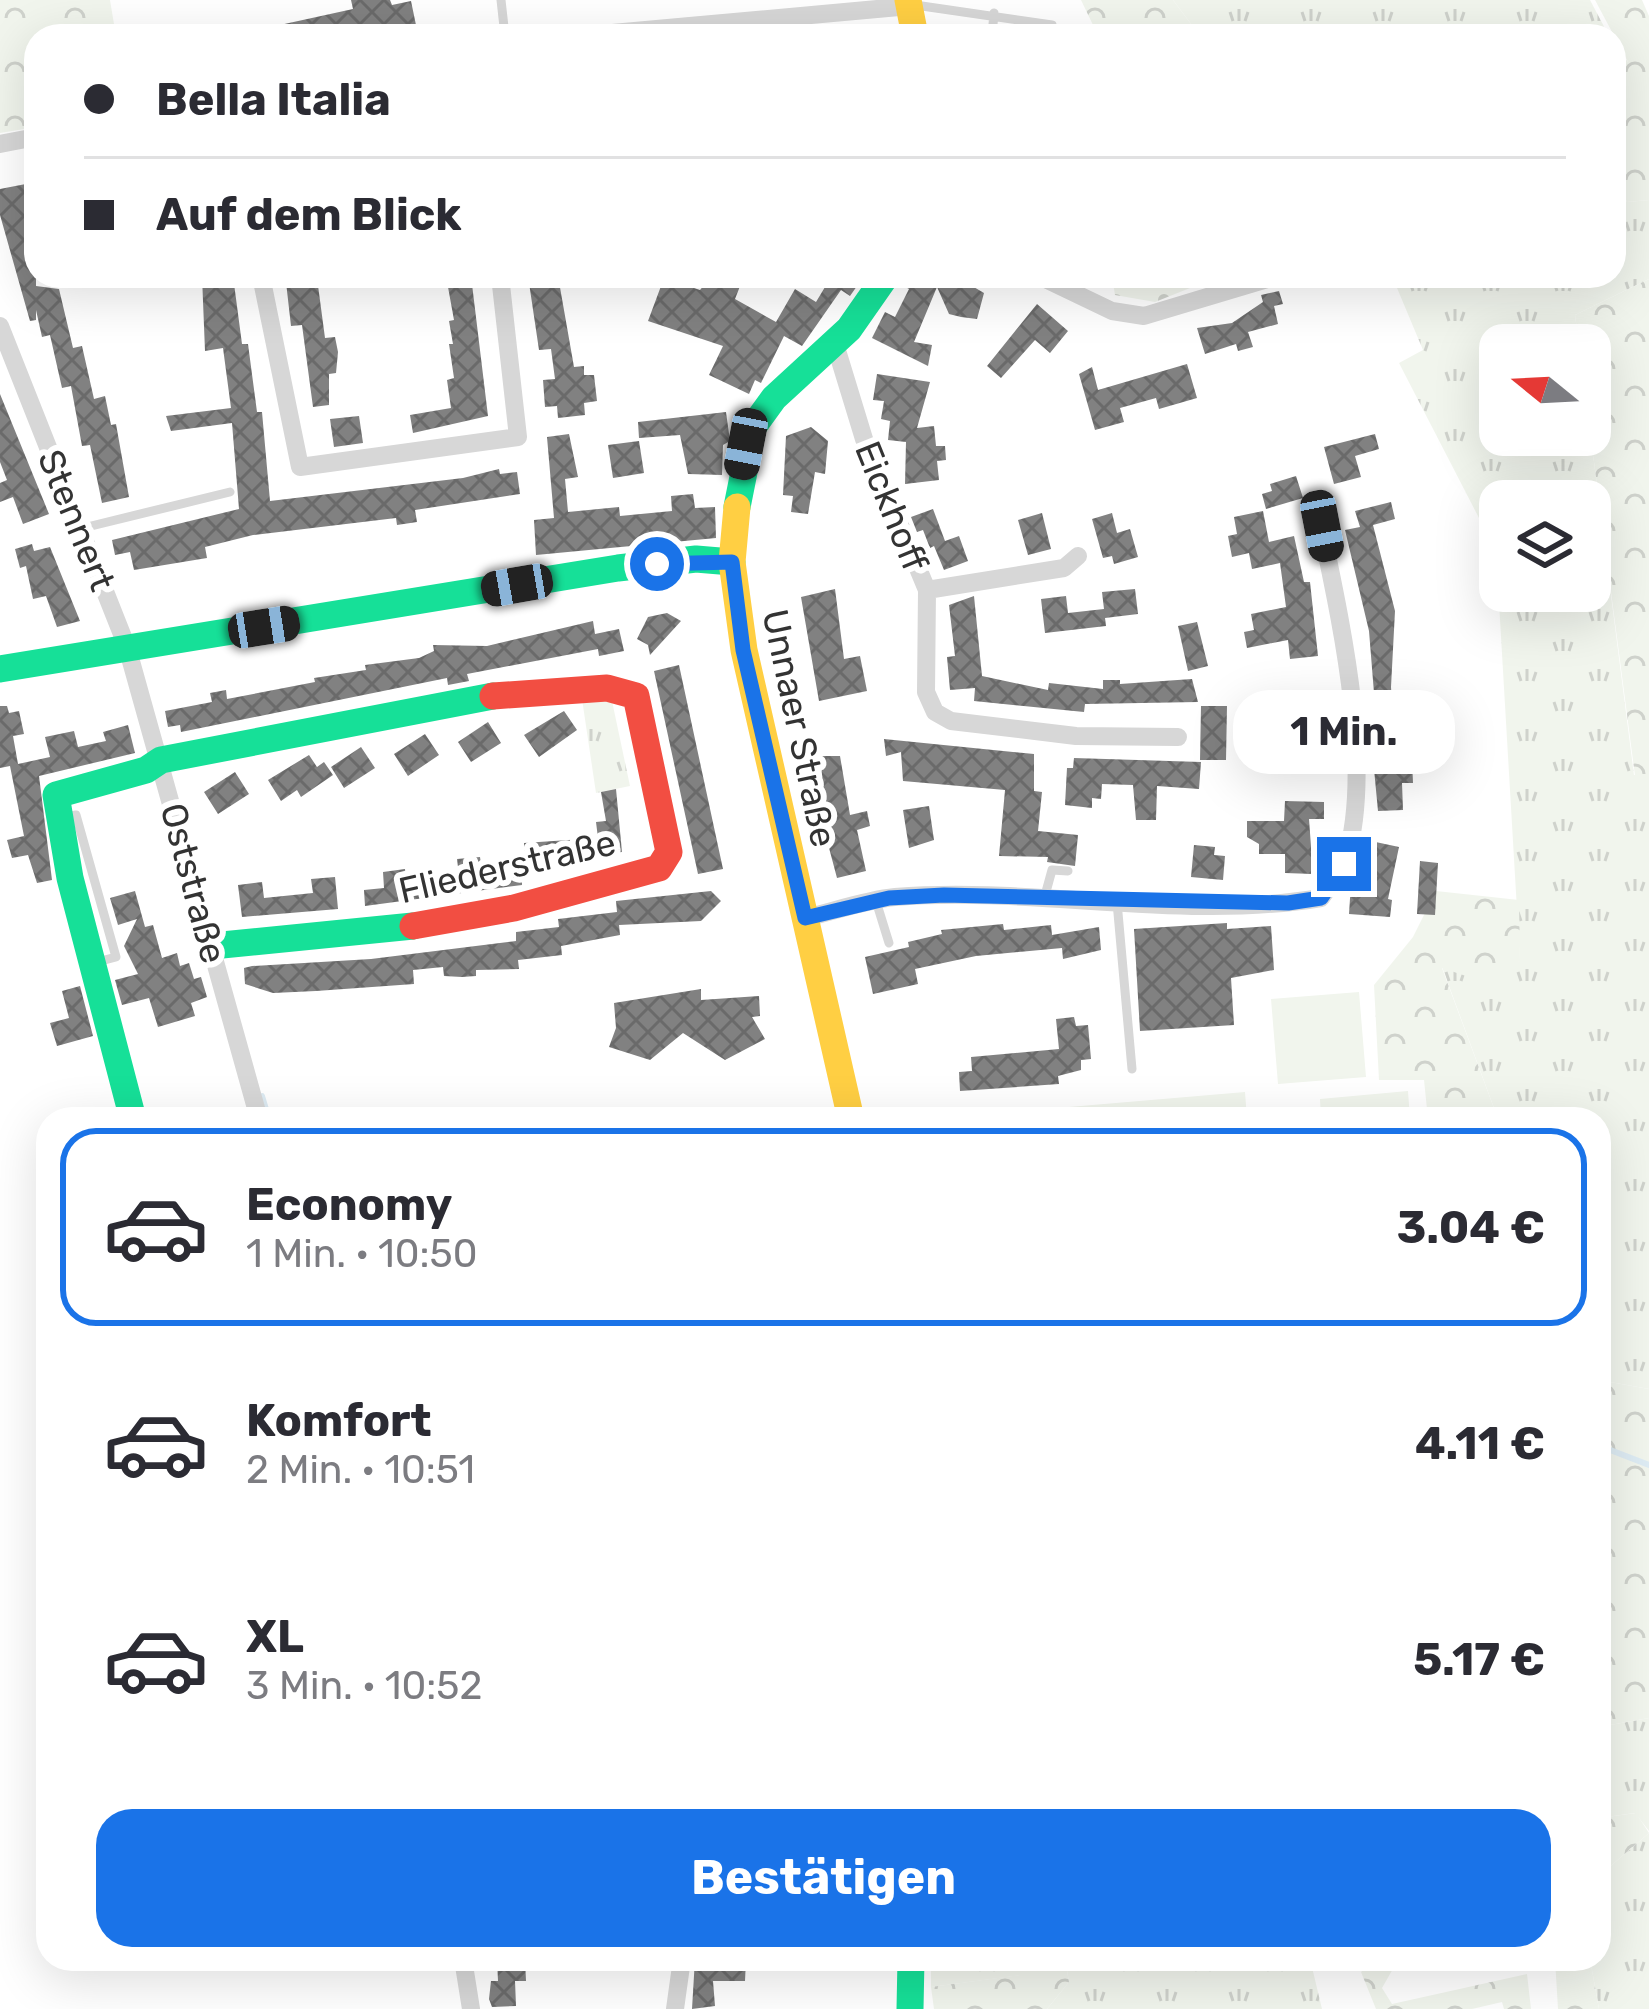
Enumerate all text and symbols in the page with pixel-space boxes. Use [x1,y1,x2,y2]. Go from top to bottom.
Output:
text: Bella Italia [156,73,391,126]
text: Auf dem Blick [156,188,462,241]
north arrow [1479,324,1611,456]
map controls [1479,324,1611,612]
car [721,405,771,483]
street label: Eickhoff [846,435,937,577]
street label: Stennert [29,443,124,597]
button: layers [1479,480,1611,612]
car [1297,487,1347,565]
route start [630,537,684,591]
car [478,561,556,609]
car [226,604,302,650]
street label: Unnaer Straße [753,605,846,851]
callout: 1 Min. [1233,690,1455,774]
text: 1 Min. [1290,709,1398,755]
street label: Oststraße [152,798,235,968]
street label: Fliederstraße [395,821,620,912]
route end [1317,837,1371,891]
icon: car [102,1173,210,1281]
text: Economy [246,1178,452,1231]
text: 3.04 € [1397,1201,1545,1254]
text: 1 Min. · 10:50 [246,1231,477,1277]
icon: car [102,1389,210,1497]
text: Komfort [246,1394,432,1447]
text: 4.11 € [1415,1417,1545,1470]
text: 2 Min. · 10:51 [246,1447,475,1493]
icon: car [102,1605,210,1713]
text: XL [246,1610,304,1663]
text: 5.17 € [1413,1633,1545,1686]
text: 3 Min. · 10:52 [246,1663,482,1709]
button: Bestätigen [96,1809,1551,1947]

